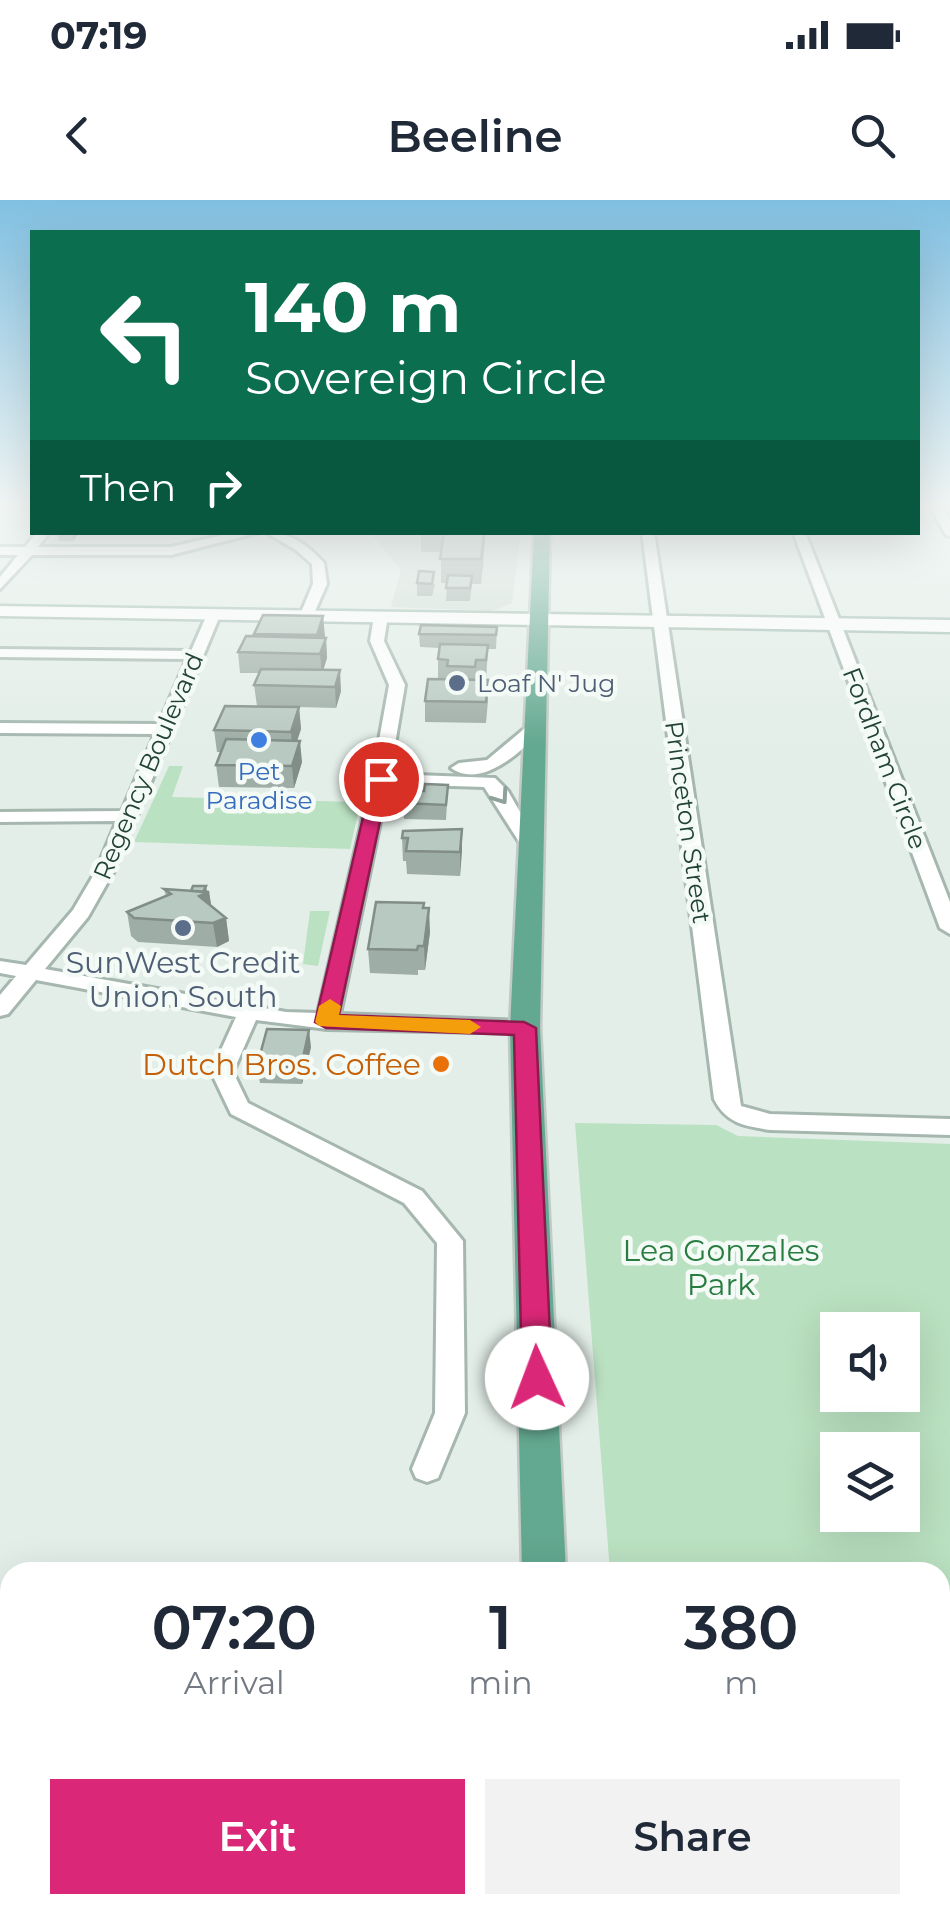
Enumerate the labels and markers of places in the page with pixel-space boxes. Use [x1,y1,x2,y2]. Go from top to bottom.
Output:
place label: Loaf N' Jug [477,668,615,698]
marker: Loaf N' Jug [446,672,468,694]
marker: Pet Paradise [248,729,270,751]
pin [339,737,424,822]
place label: Pet Paradise [205,756,313,815]
marker: SunWest Credit Union South [172,917,194,939]
place label: SunWest Credit Union South [66,944,300,1015]
place label: Dutch Bros. Coffee [142,1046,421,1083]
marker: Dutch Bros. Coffee [430,1053,452,1075]

